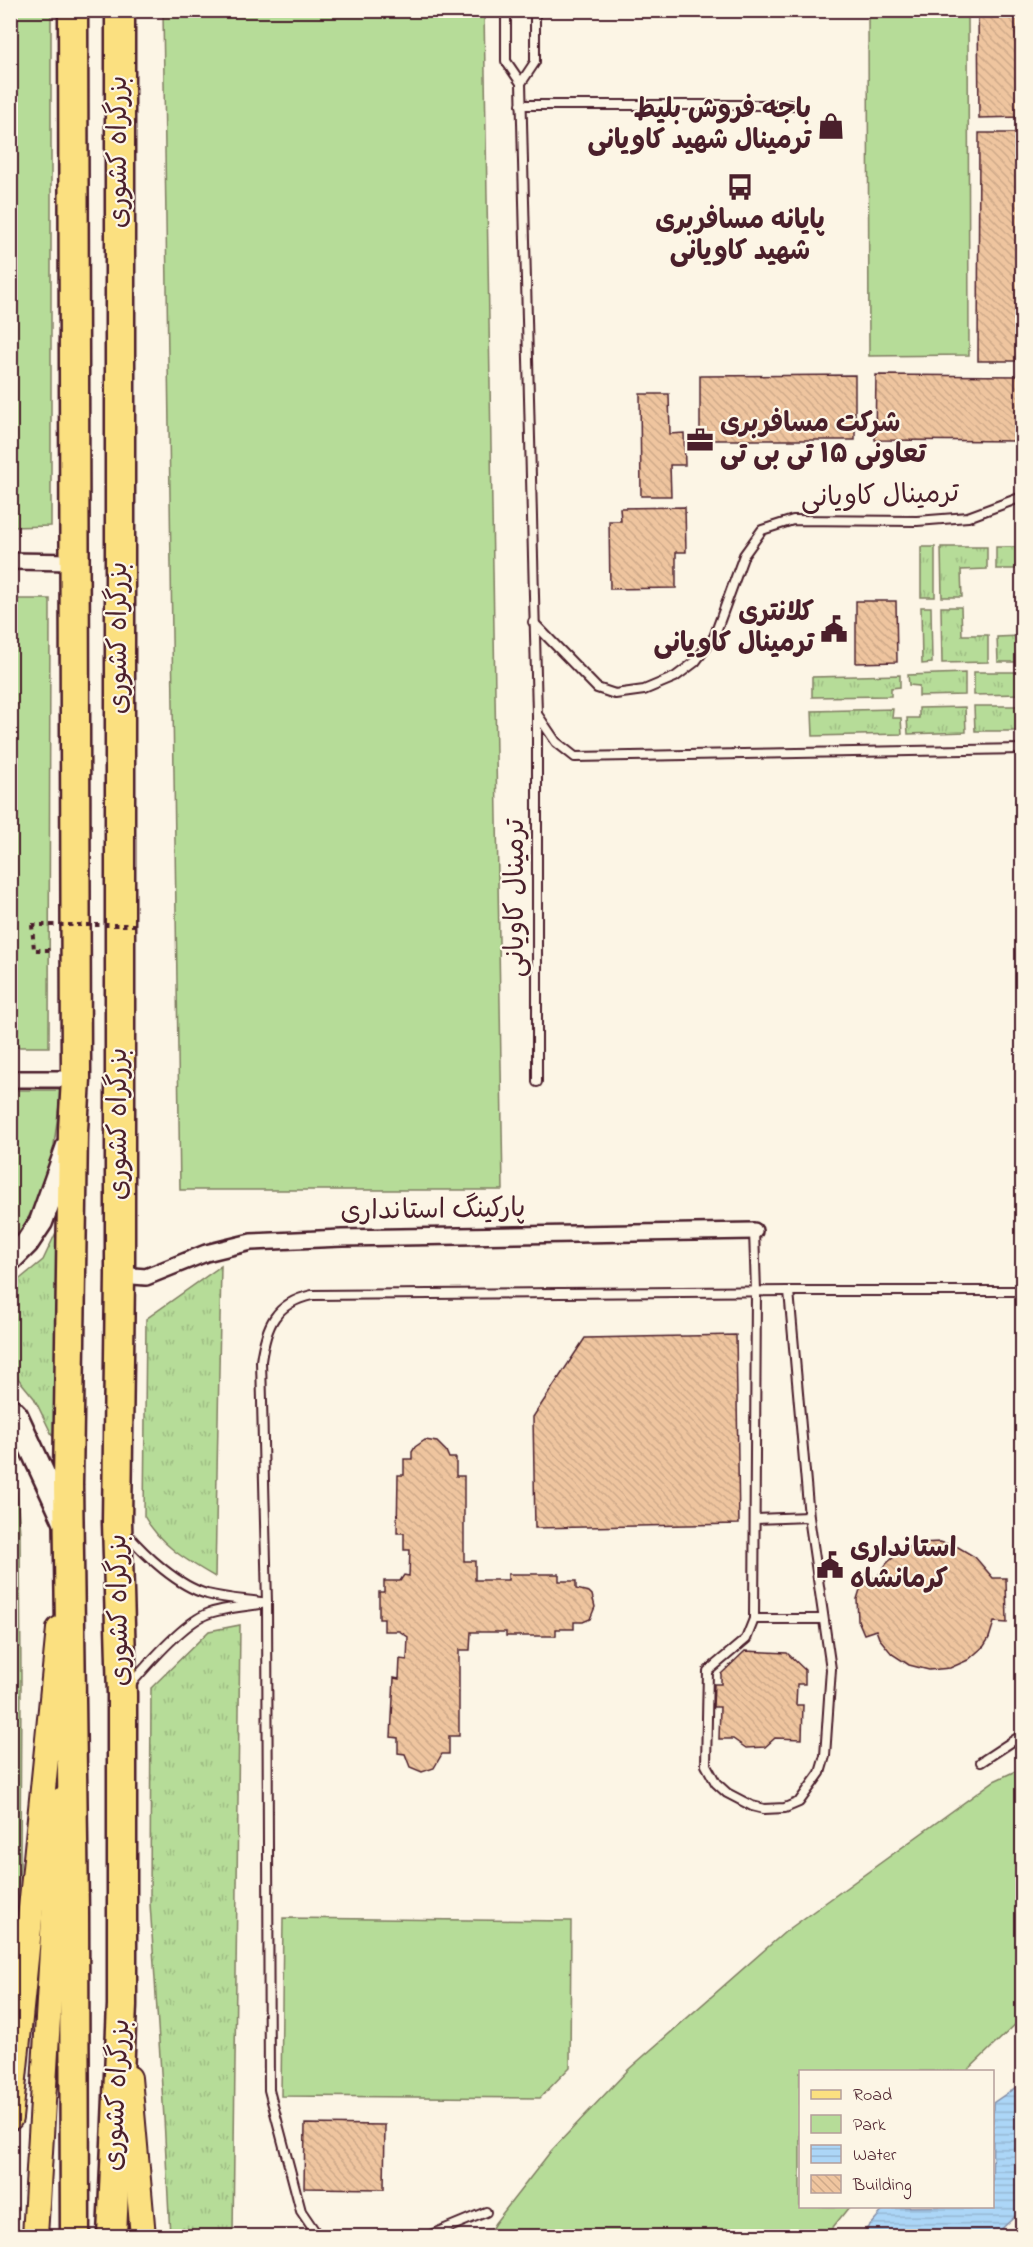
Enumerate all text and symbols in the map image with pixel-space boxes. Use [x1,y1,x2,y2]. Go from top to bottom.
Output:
street label: بزرگراه کشوری [100,76,139,228]
place label: باجه فروش بلیط ترمینال شهید کاویانی [587,91,812,161]
shop icon: باجه فروش بلیط ترمینال شهید کاویانی [816,111,846,141]
bus stop icon: پايانه مسافربری شهید کاویانی [725,172,755,202]
place label: پايانه مسافربری شهید کاویانی [655,202,825,272]
place label: شرکت مسافربری تعاونی ۱۵ تی بی تی [720,405,927,475]
office icon: شرکت مسافربری تعاونی ۱۵ تی بی تی [685,425,715,455]
street label: ترمینال کاویانی [800,475,961,519]
street label: بزرگراه کشوری [100,562,139,714]
place label: کلانتری ترمینال کاویانی [653,594,815,664]
public building icon: کلانتری ترمینال کاویانی [819,614,849,644]
street label: ترمینال کاویانی [497,818,536,977]
street label: بزرگراه کشوری [100,1048,139,1200]
street label: پارکینگ استانداری [340,1190,526,1232]
place label: استانداری کرمانشاه [850,1530,956,1600]
street label: بزرگراه کشوری [99,1533,141,1687]
public building icon: استانداری کرمانشاه [815,1550,845,1580]
street label: بزرگراه کشوری [95,2018,141,2172]
legend [799,2070,994,2208]
text: Road [853,2083,892,2109]
text: Park [853,2113,886,2139]
text: Water [853,2143,897,2169]
text: Building [852,2173,912,2200]

